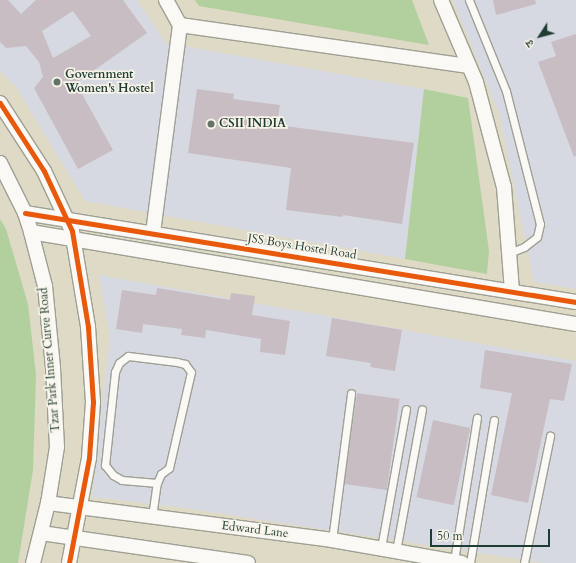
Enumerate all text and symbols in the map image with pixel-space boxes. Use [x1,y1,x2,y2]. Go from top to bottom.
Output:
north arrow [520,16,560,56]
text: उ [522,37,538,50]
place label: Government Women's Hostel [65,68,154,96]
marker: Government Women's Hostel [52,77,62,87]
place label: CSII INDIA [219,117,286,131]
marker: CSII INDIA [206,119,216,129]
street label: JSS Boys Hostel Road [247,231,357,263]
street label: Tzar Park Inner Curve Road [36,287,64,433]
street label: Edward Lane [221,519,289,541]
scale bar [432,521,552,547]
text: 50 m [437,528,463,544]

